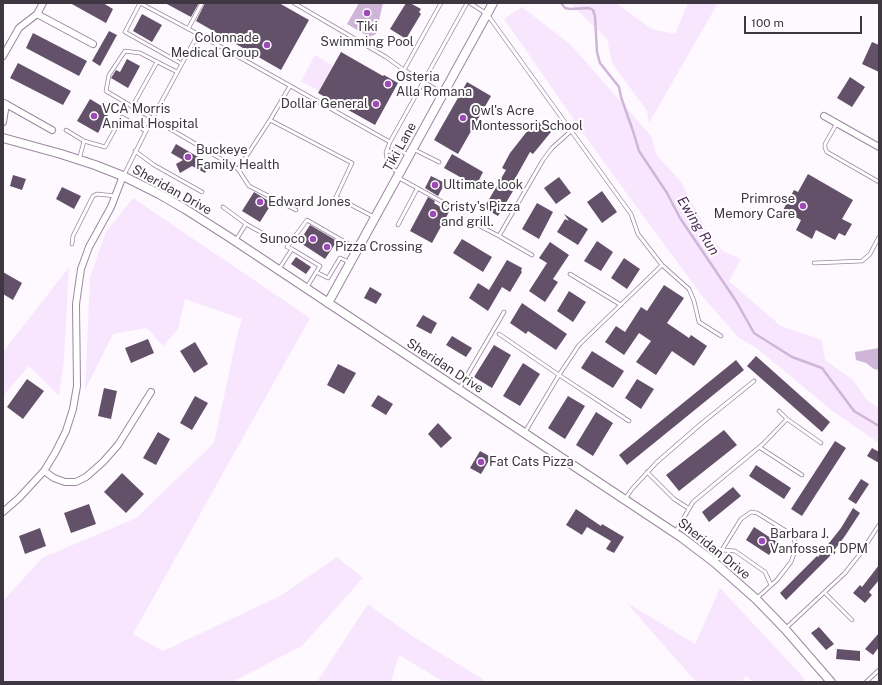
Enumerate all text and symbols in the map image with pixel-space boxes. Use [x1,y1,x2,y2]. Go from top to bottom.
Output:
marker: Tiki Swimming Pool [362,8,372,18]
scale bar [746,8,864,34]
text: 100 m [751,16,784,30]
place label: Tiki Swimming Pool [320,19,414,50]
place label: Colonnade Medical Group [171,30,259,61]
marker: Colonnade Medical Group [262,40,272,50]
place label: Osteria Alla Romana [396,69,472,100]
marker: Osteria Alla Romana [383,79,393,89]
place label: Dollar General [281,96,368,112]
marker: Dollar General [371,99,381,109]
place label: VCA Morris Animal Hospital [102,101,198,132]
place label: Owl's Acre Montessori School [471,103,583,134]
marker: VCA Morris Animal Hospital [89,111,99,121]
marker: Owl's Acre Montessori School [458,113,468,123]
street label: Tiki Lane [380,120,420,174]
place label: Buckeye Family Health [196,142,279,173]
marker: Buckeye Family Health [183,152,193,162]
street label: Sheridan Drive [129,162,215,218]
place label: Ultimate look [443,177,523,193]
marker: Ultimate look [430,180,440,190]
place label: Primrose Memory Care [714,191,795,222]
water label: Ewing Run [673,193,723,259]
place label: Edward Jones [268,194,351,210]
marker: Edward Jones [255,197,265,207]
place label: Cristy's Pizza and grill. [441,199,520,230]
marker: Primrose Memory Care [798,201,808,211]
marker: Cristy's Pizza and grill. [428,209,438,219]
place label: Sunoco [259,231,305,247]
marker: Sunoco [308,234,318,244]
place label: Pizza Crossing [335,239,423,255]
marker: Pizza Crossing [322,242,332,252]
street label: Sheridan Drive [404,335,486,397]
place label: Fat Cats Pizza [489,454,574,470]
marker: Fat Cats Pizza [476,457,486,467]
street label: Sheridan Drive [675,515,753,583]
place label: Barbara J. Vanfossen, DPM [770,526,868,557]
marker: Barbara J. Vanfossen, DPM [757,536,767,546]

